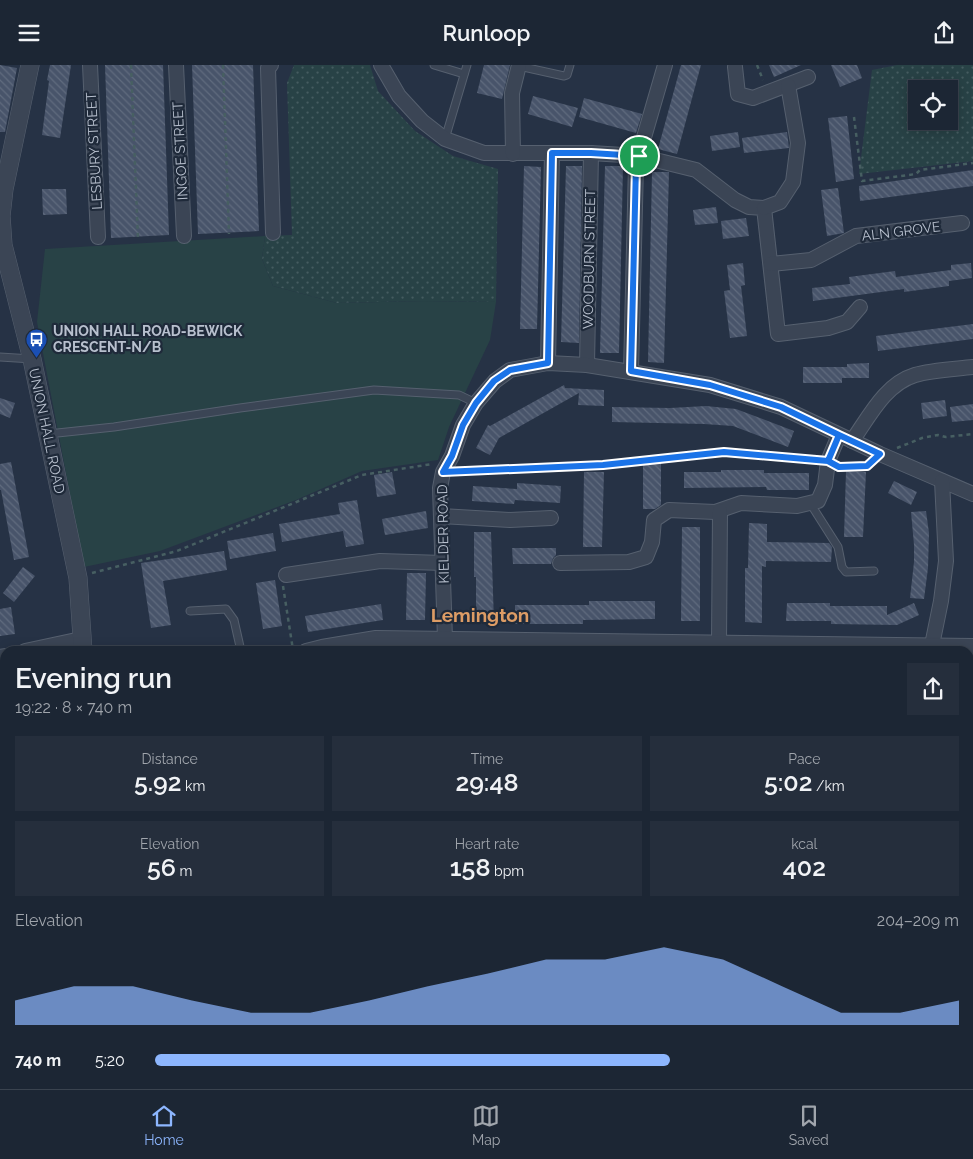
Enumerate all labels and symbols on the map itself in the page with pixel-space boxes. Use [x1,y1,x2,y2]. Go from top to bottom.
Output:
street label: LESBURY STREET [83,91,105,210]
street label: INGOE STREET [169,101,191,201]
pin [618,135,660,177]
street label: WOODBURN STREET [580,188,598,329]
street label: ALN GROVE [861,218,941,244]
place label: UNION HALL ROAD-BEWICK CRESCENT-N/B [53,323,243,355]
bus stop icon: UNION HALL ROAD-BEWICK CRESCENT-N/B [25,327,49,358]
street label: UNION HALL ROAD [26,367,68,495]
street label: KIELDER ROAD [434,484,452,584]
district label: Lemington [431,604,529,626]

